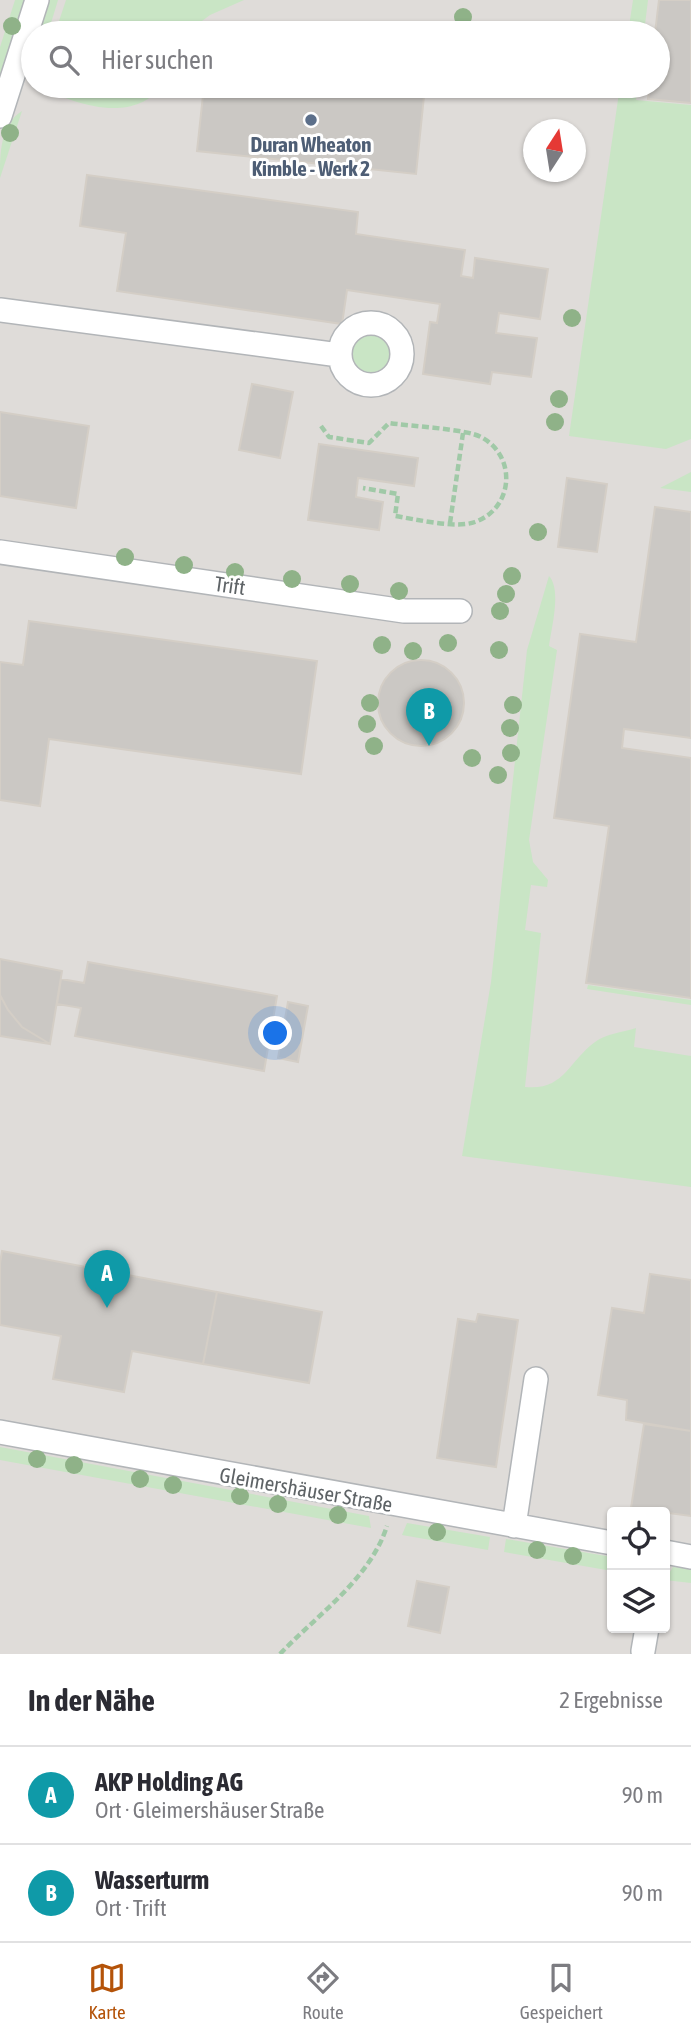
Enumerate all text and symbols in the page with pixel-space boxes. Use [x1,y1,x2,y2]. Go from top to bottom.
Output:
search box [21,21,670,98]
icon: search [45,41,83,79]
text: Hier suchen [101,45,214,75]
marker: Duran Wheaton Kimble - Werk 2 [303,112,319,128]
north arrow [523,119,586,182]
place label: Duran Wheaton Kimble - Werk 2 [250,132,372,180]
street label: Trift [213,571,247,599]
pin: B [406,688,452,746]
your location [258,1016,292,1050]
pin: A [84,1250,130,1308]
street label: Gleimershäuser Straße [218,1462,394,1516]
map controls [607,1507,670,1633]
button: locate [607,1507,670,1570]
button: layers [607,1570,670,1633]
text: In der Nähe [28,1683,155,1717]
text: 2 Ergebnisse [559,1687,663,1713]
text: AKP Holding AG [95,1767,243,1797]
text: A [45,1782,57,1808]
text: 90 m [622,1782,663,1808]
text: Ort · Gleimershäuser Straße [95,1797,325,1823]
text: Wasserturm [95,1865,209,1895]
text: B [46,1880,56,1906]
text: 90 m [622,1880,663,1906]
text: Ort · Trift [95,1895,167,1921]
tab: Karte [88,1959,126,2023]
tab: Route [302,1959,344,2023]
tab: Gespeichert [520,1959,603,2023]

